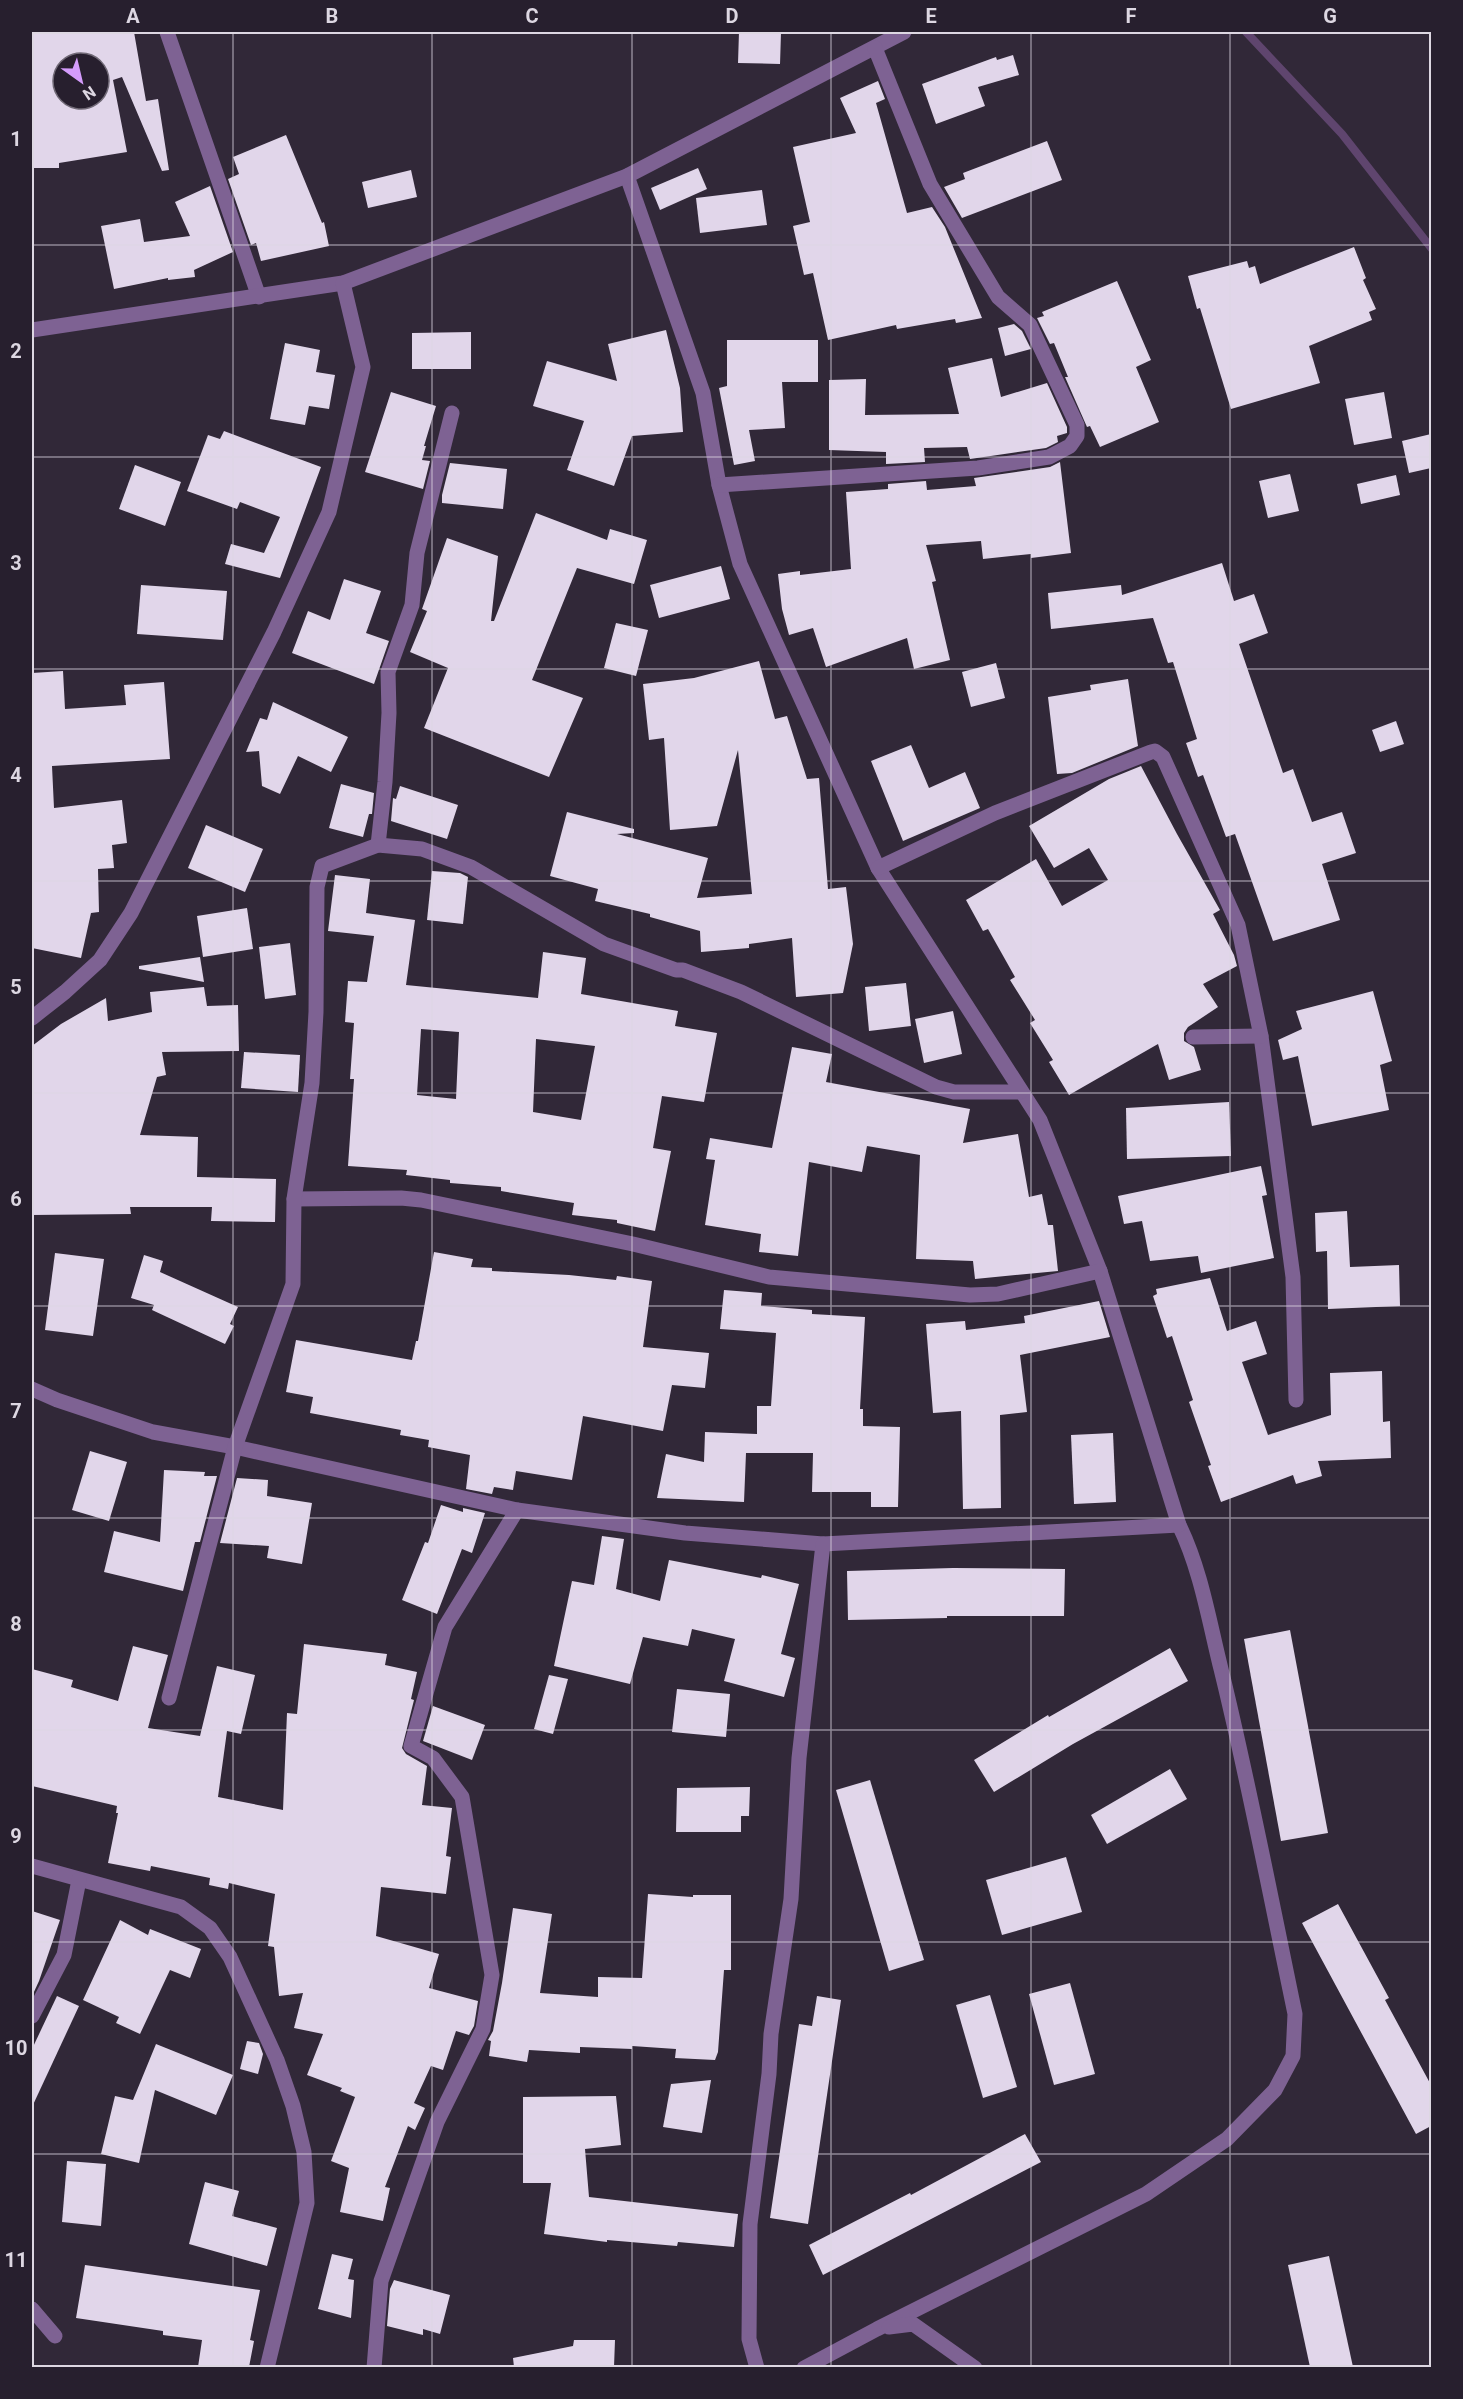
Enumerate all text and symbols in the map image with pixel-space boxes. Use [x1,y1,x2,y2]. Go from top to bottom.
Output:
text: A [126,4,140,28]
text: B [326,4,338,28]
text: C [525,4,539,28]
text: D [726,4,739,28]
text: E [925,4,937,28]
text: F [1126,4,1137,28]
text: G [1323,4,1337,28]
north arrow [51,51,111,111]
text: N [79,82,99,104]
text: 1 [10,127,22,151]
text: 2 [10,339,22,363]
text: 3 [10,551,22,575]
text: 4 [10,763,22,787]
text: 5 [10,975,22,999]
text: 6 [10,1187,22,1211]
text: 7 [10,1399,22,1423]
text: 8 [10,1612,22,1636]
text: 9 [10,1824,22,1848]
text: 10 [5,2036,27,2060]
text: 11 [5,2248,27,2272]

